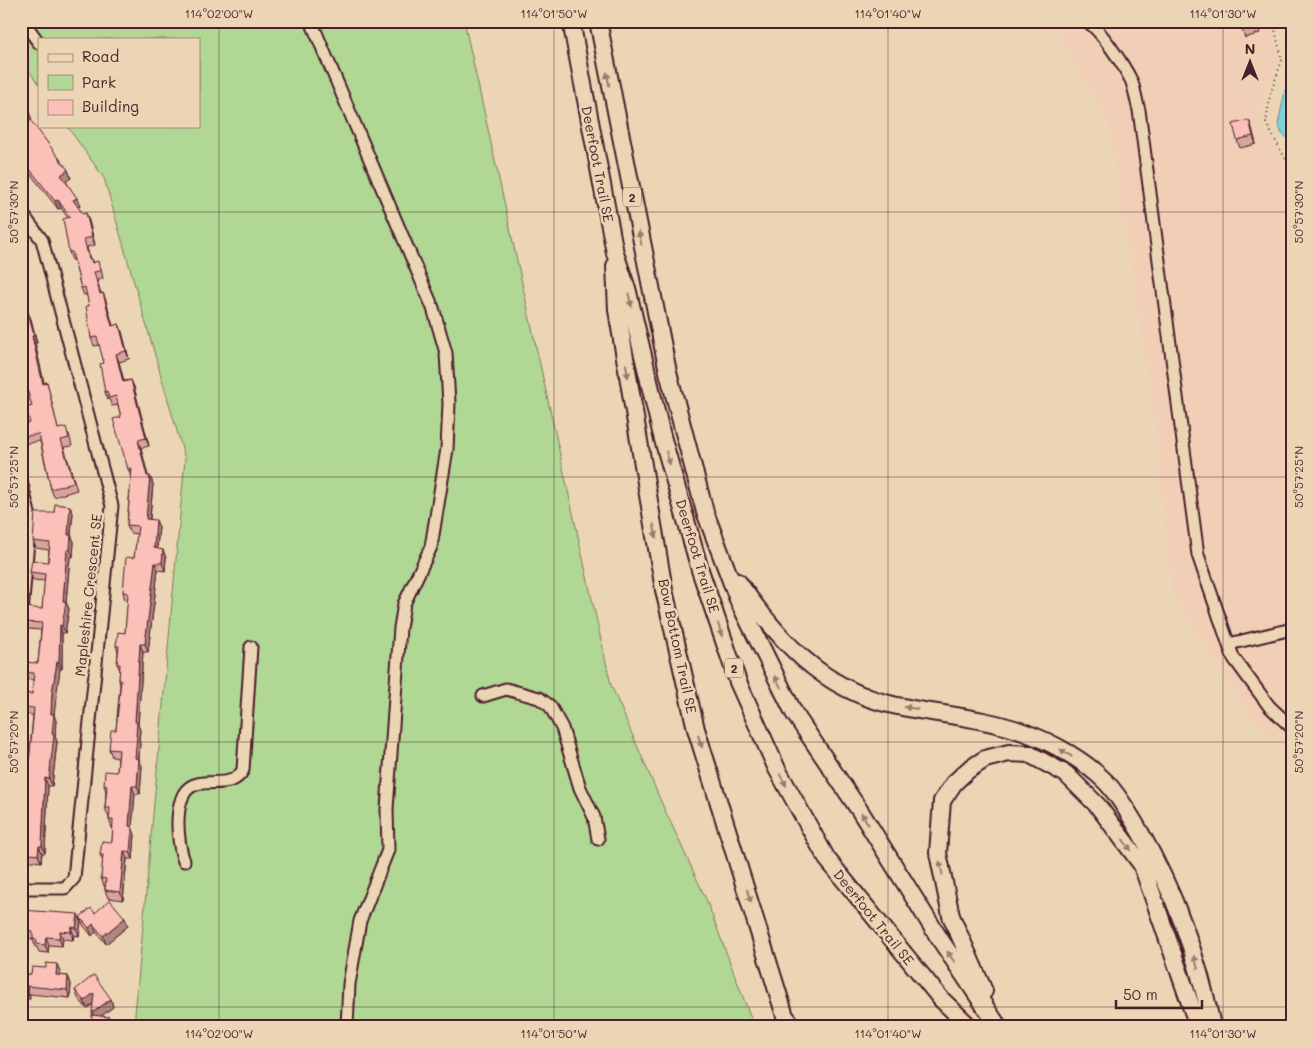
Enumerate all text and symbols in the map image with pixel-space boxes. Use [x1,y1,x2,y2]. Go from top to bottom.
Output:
text: 114°02'00"W [185,5,253,21]
text: 114°01'50"W [521,5,588,21]
text: 114°01'40"W [854,5,922,21]
text: 114°01'30"W [1189,5,1257,21]
legend [38,38,200,128]
north arrow [1226,38,1276,88]
text: N [1245,39,1255,58]
text: Road [82,46,119,66]
one-way arrow [604,71,612,87]
text: Park [82,72,116,92]
text: Building [82,96,139,116]
street label: Deerfoot Trail SE [577,104,619,224]
text: 50°57'30"N [5,181,21,243]
text: 50°57'30"N [1290,181,1306,243]
road number: 2 [623,188,641,206]
one-way arrow [636,230,644,246]
one-way arrow [626,292,634,307]
one-way arrow [623,364,631,380]
text: 50°57'25"N [5,446,21,508]
text: 50°57'25"N [1290,446,1306,508]
one-way arrow [665,450,673,465]
street label: Deerfoot Trail SE [672,497,724,615]
street label: Mapleshire Crescent SE [70,513,106,677]
one-way arrow [652,524,660,540]
street label: Bow Bottom Trail SE [654,577,702,715]
one-way arrow [717,622,725,637]
road number: 2 [725,658,743,678]
one-way arrow [774,674,782,689]
one-way arrow [903,703,919,711]
text: 50°57'20"N [5,711,21,773]
text: 50°57'20"N [1290,711,1306,773]
one-way arrow [697,734,704,749]
one-way arrow [1060,748,1073,757]
one-way arrow [779,772,787,787]
one-way arrow [861,812,870,825]
one-way arrow [1122,838,1133,851]
one-way arrow [937,861,945,876]
street label: Deerfoot Trail SE [829,865,919,969]
one-way arrow [745,889,753,904]
one-way arrow [946,950,956,963]
one-way arrow [1192,954,1200,969]
scale bar [1116,977,1202,1009]
text: 50 m [1123,984,1158,1004]
text: 114°02'00"W [185,1025,253,1041]
text: 114°01'50"W [521,1025,588,1041]
text: 114°01'40"W [854,1025,922,1041]
text: 114°01'30"W [1189,1025,1257,1041]

